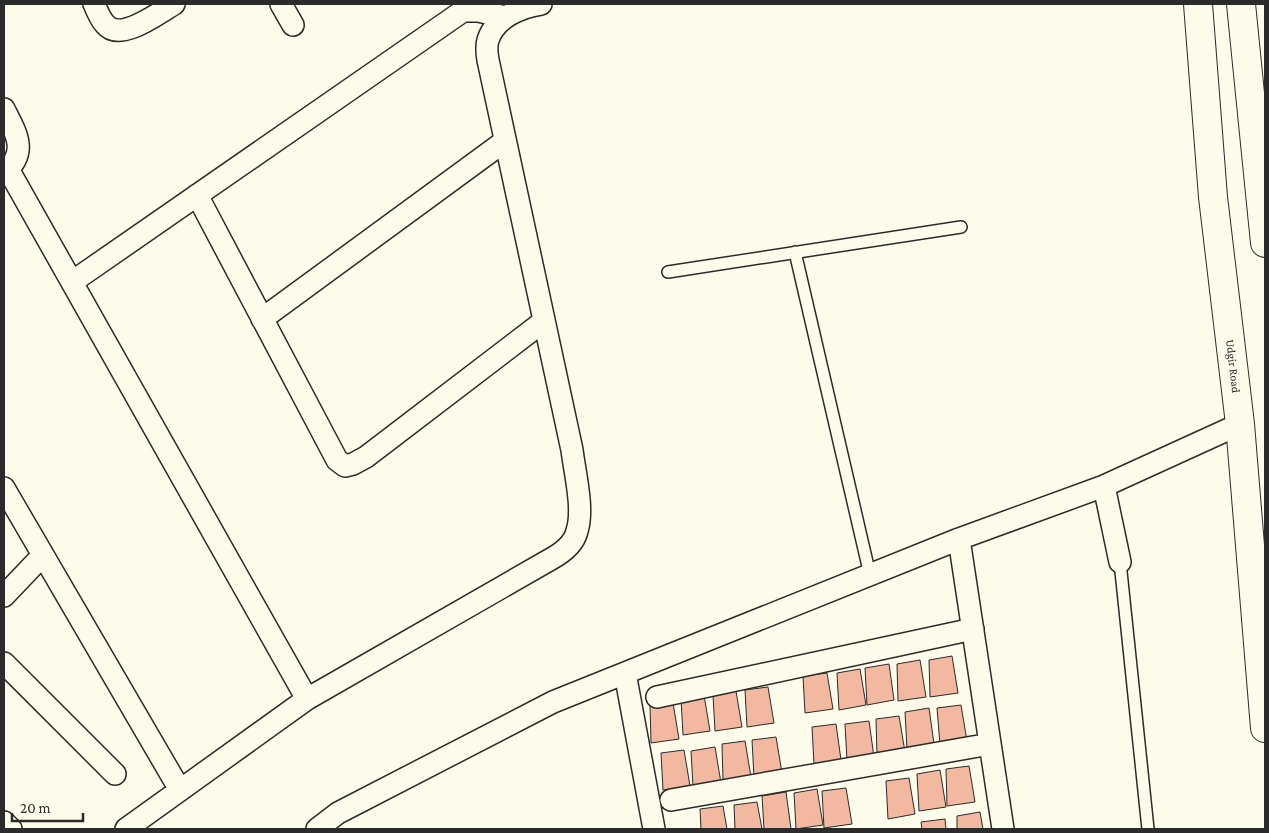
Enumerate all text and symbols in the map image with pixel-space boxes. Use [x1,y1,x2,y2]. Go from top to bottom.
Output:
street label: Udgir Road [1223,339,1243,394]
scale bar [12,790,84,822]
text: 20 m [20,800,51,816]

